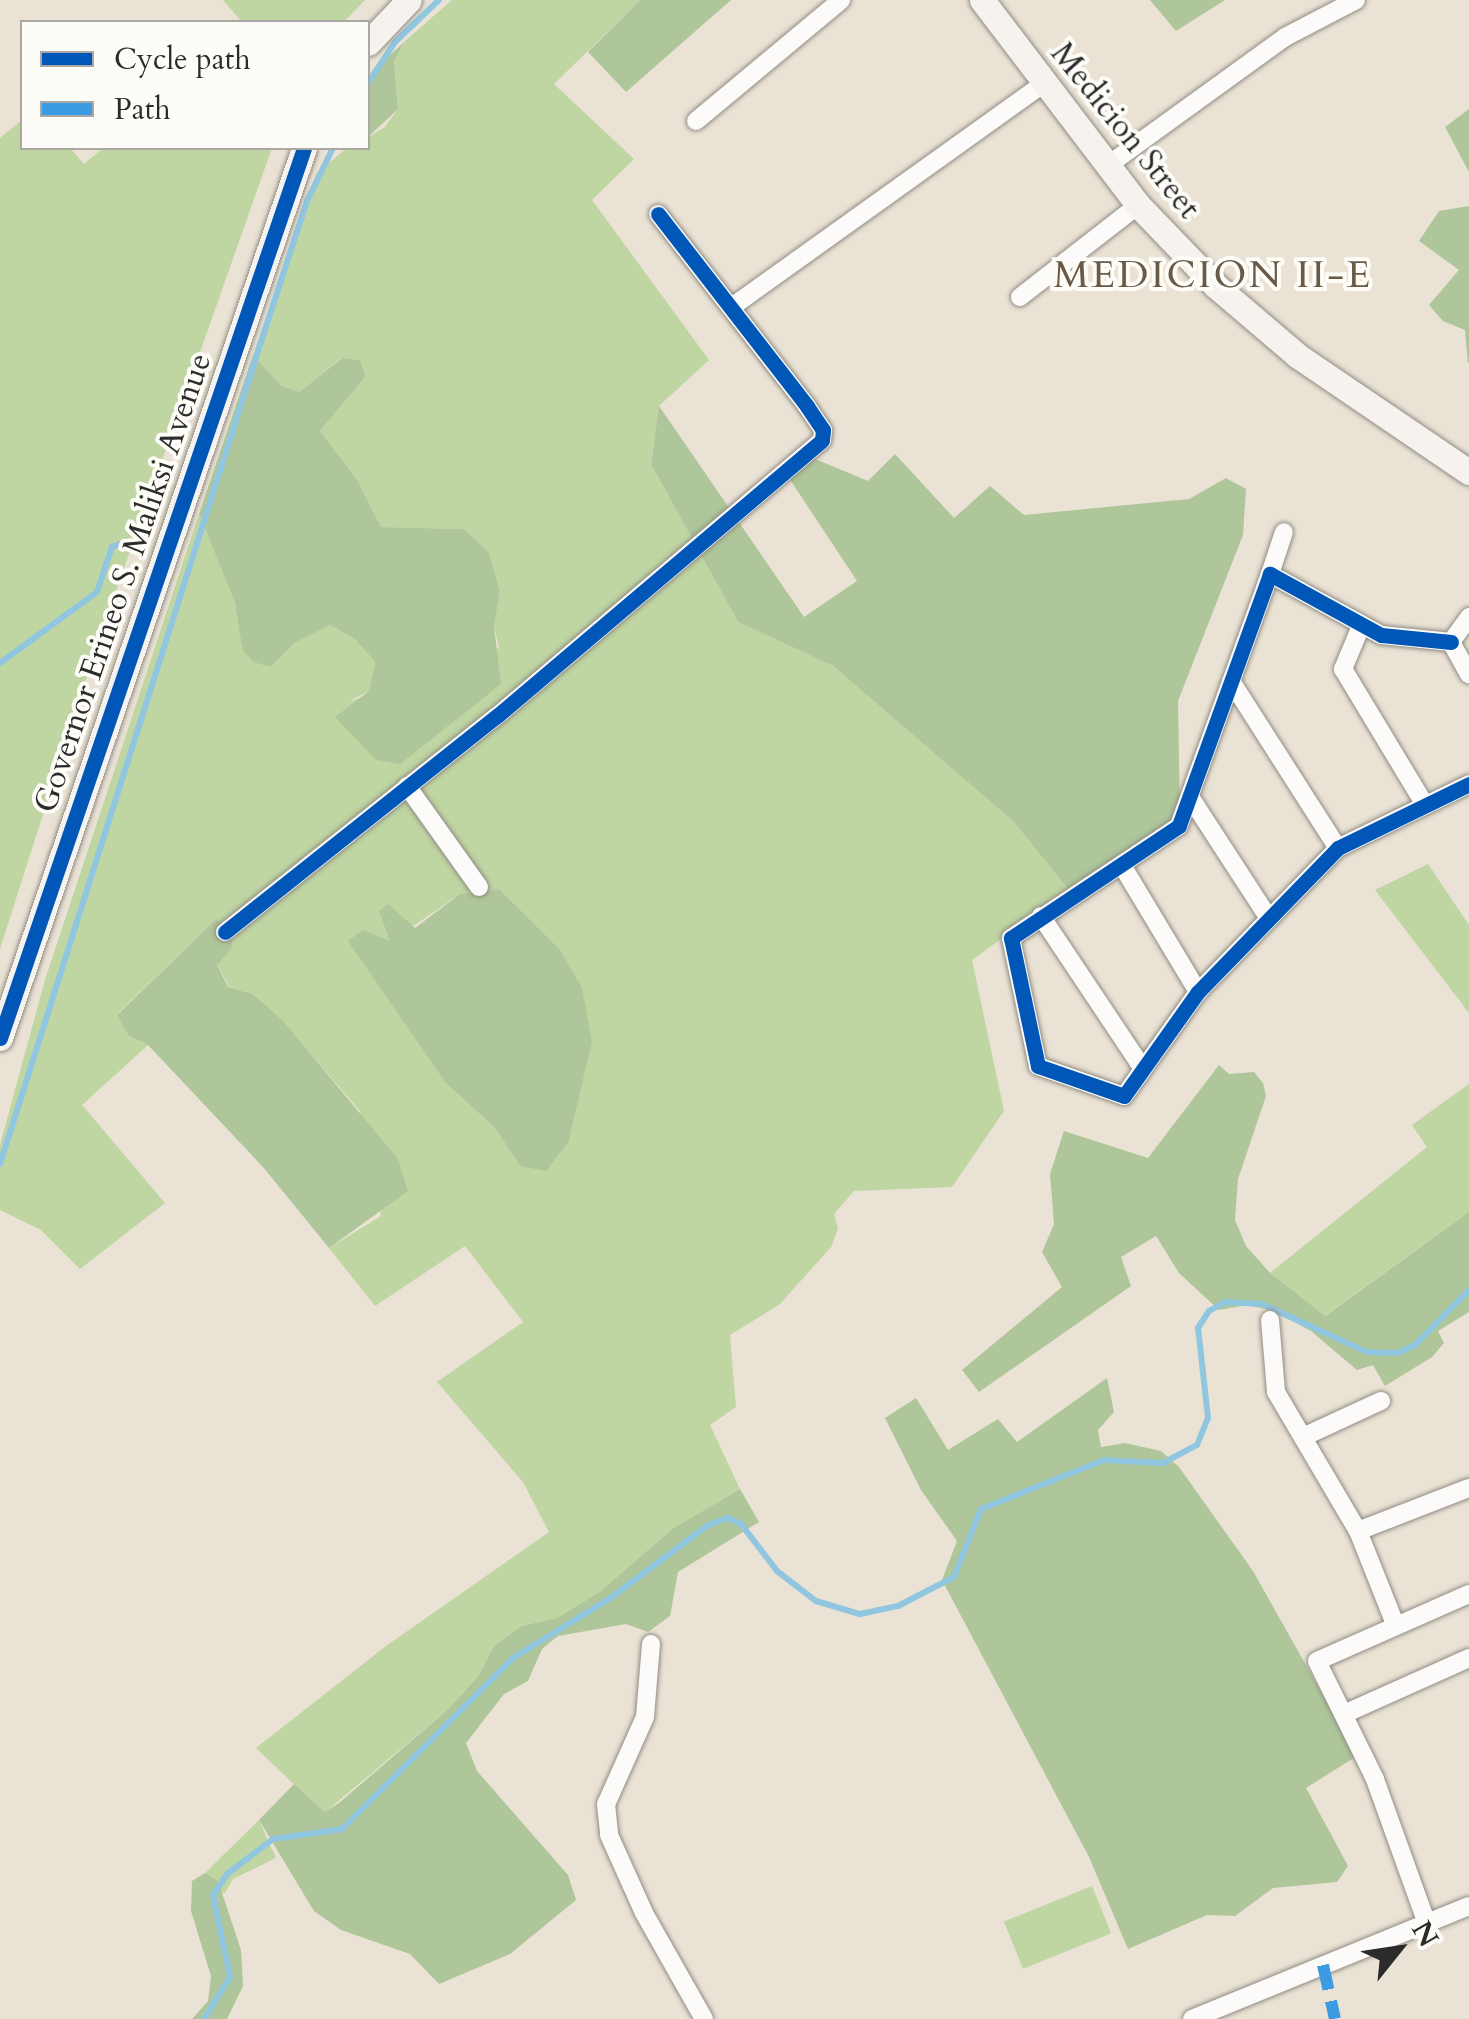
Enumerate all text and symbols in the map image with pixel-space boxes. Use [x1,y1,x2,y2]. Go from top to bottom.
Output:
legend [20,20,370,150]
street label: Medicion Street [1042,35,1208,227]
text: Cycle path [114,39,251,80]
text: Path [114,89,171,130]
district label: MEDICION II-E [1053,253,1373,299]
street label: Governor Erineo S. Maliksi Avenue [26,348,220,818]
north arrow [1349,1899,1449,1999]
text: N [1402,1914,1448,1954]

